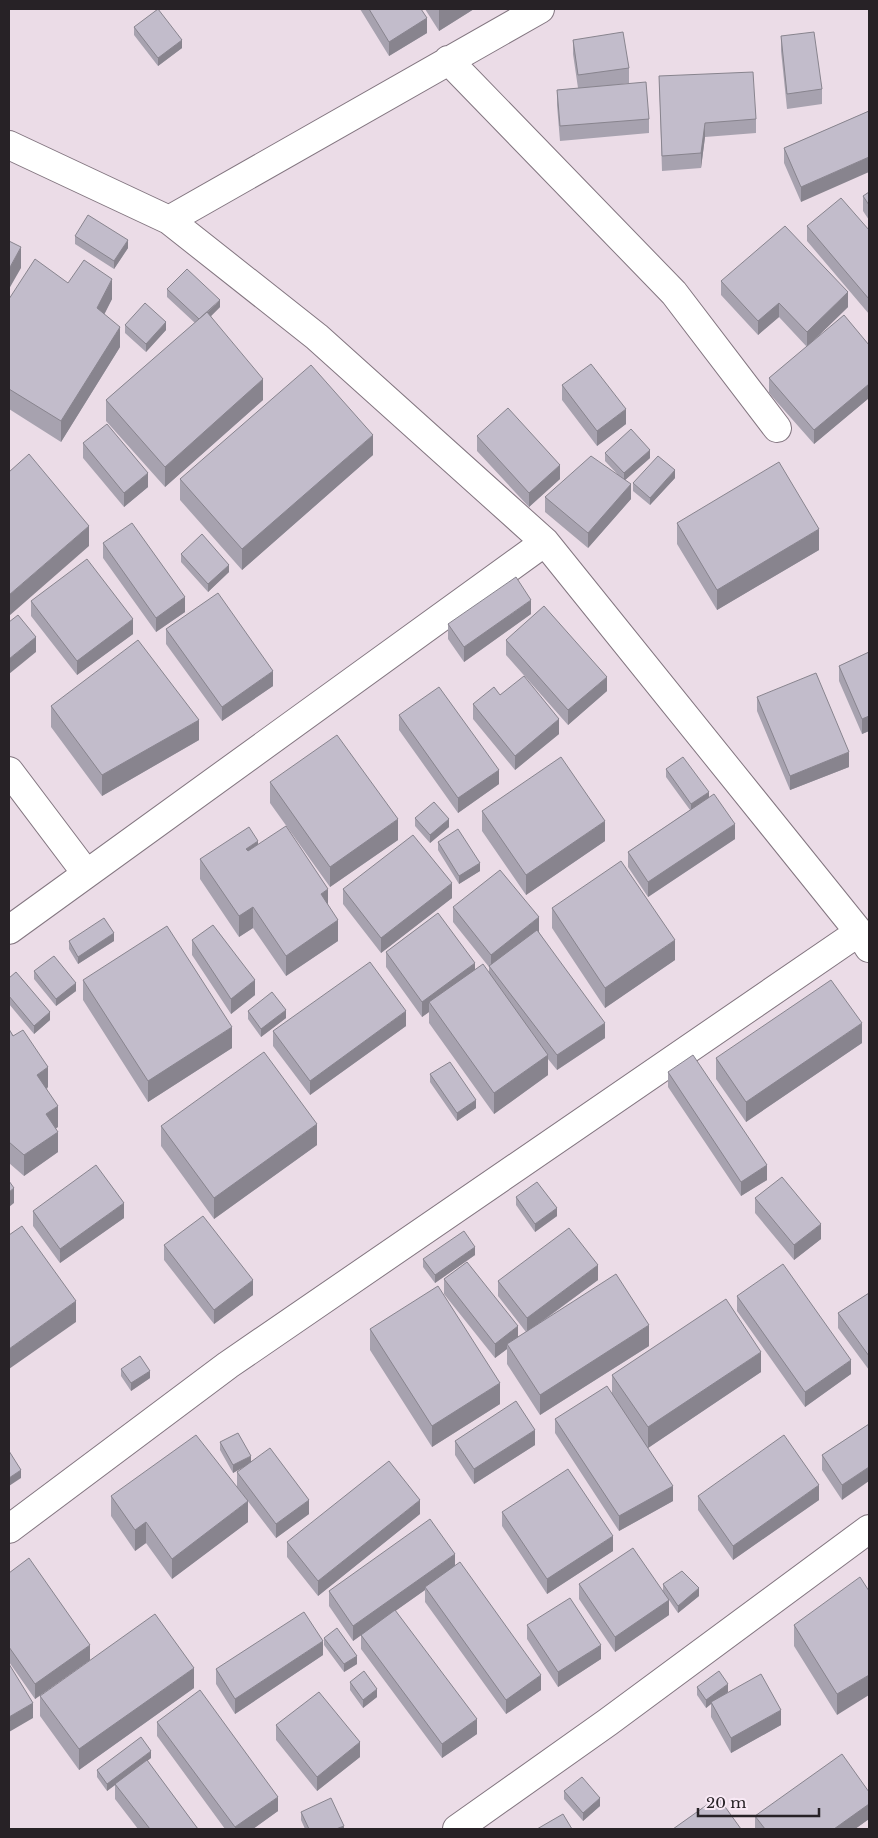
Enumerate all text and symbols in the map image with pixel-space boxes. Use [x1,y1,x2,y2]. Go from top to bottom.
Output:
scale bar [698,1786,819,1818]
text: 20 m [706,1793,746,1812]

